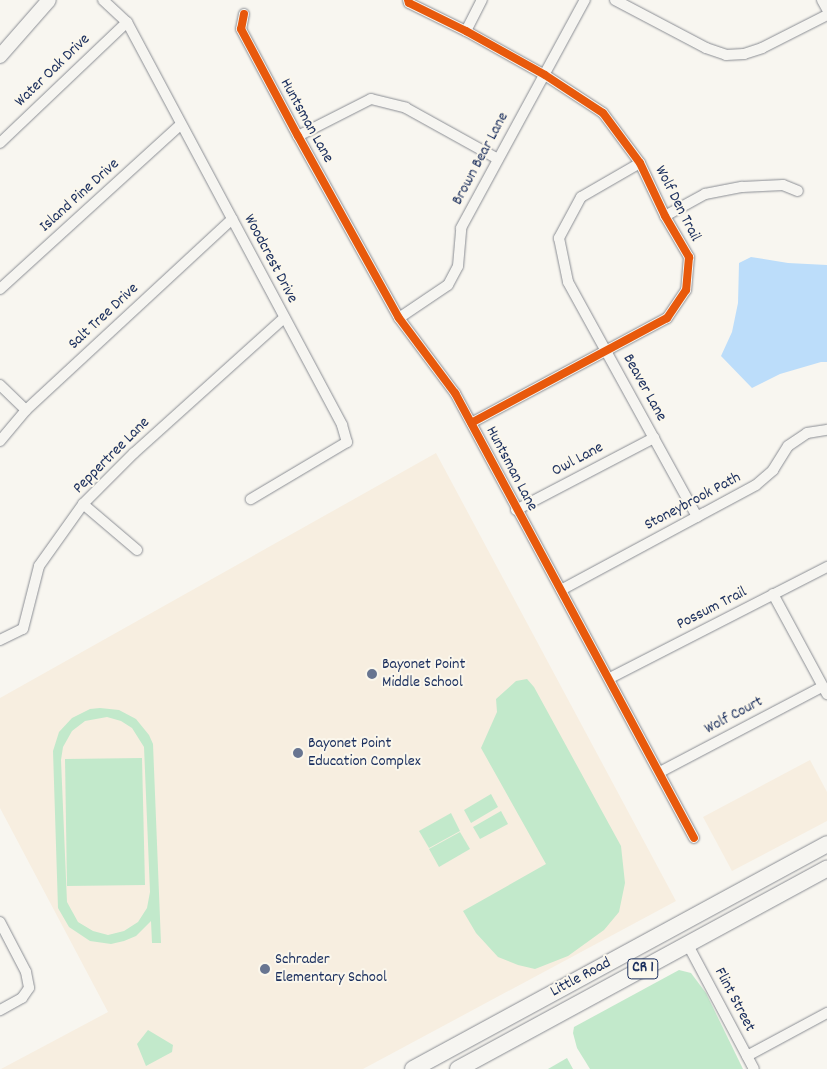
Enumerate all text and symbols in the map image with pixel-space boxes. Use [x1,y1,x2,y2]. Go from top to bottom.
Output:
street label: Water Oak Drive [11,30,95,112]
street label: Huntsman Lane [275,76,337,166]
street label: Brown Bear Lane [449,109,513,209]
street label: Island Pine Drive [36,155,124,237]
street label: Wolf Den Trail [650,163,704,245]
street label: Woodcrest Drive [239,211,301,307]
street label: Salt Tree Drive [65,280,143,354]
street label: Beaver Lane [618,351,670,425]
street label: Peppertree Lane [70,414,154,498]
street label: Huntsman Lane [481,423,541,515]
street label: Owl Lane [549,439,607,481]
street label: Stoneybrook Path [642,469,744,535]
street label: Possum Trail [674,583,750,635]
place label: Bayonet Point Middle School [382,655,465,693]
marker: Bayonet Point Middle School [366,668,378,680]
street label: Wolf Court [702,693,766,739]
place label: Bayonet Point Education Complex [308,734,421,772]
marker: Bayonet Point Education Complex [292,747,304,759]
place label: Schrader Elementary School [275,950,387,988]
street label: Little Road [547,954,615,1002]
road number: CR 1 [627,956,659,982]
marker: Schrader Elementary School [259,963,271,975]
street label: Flint Street [709,965,759,1035]

